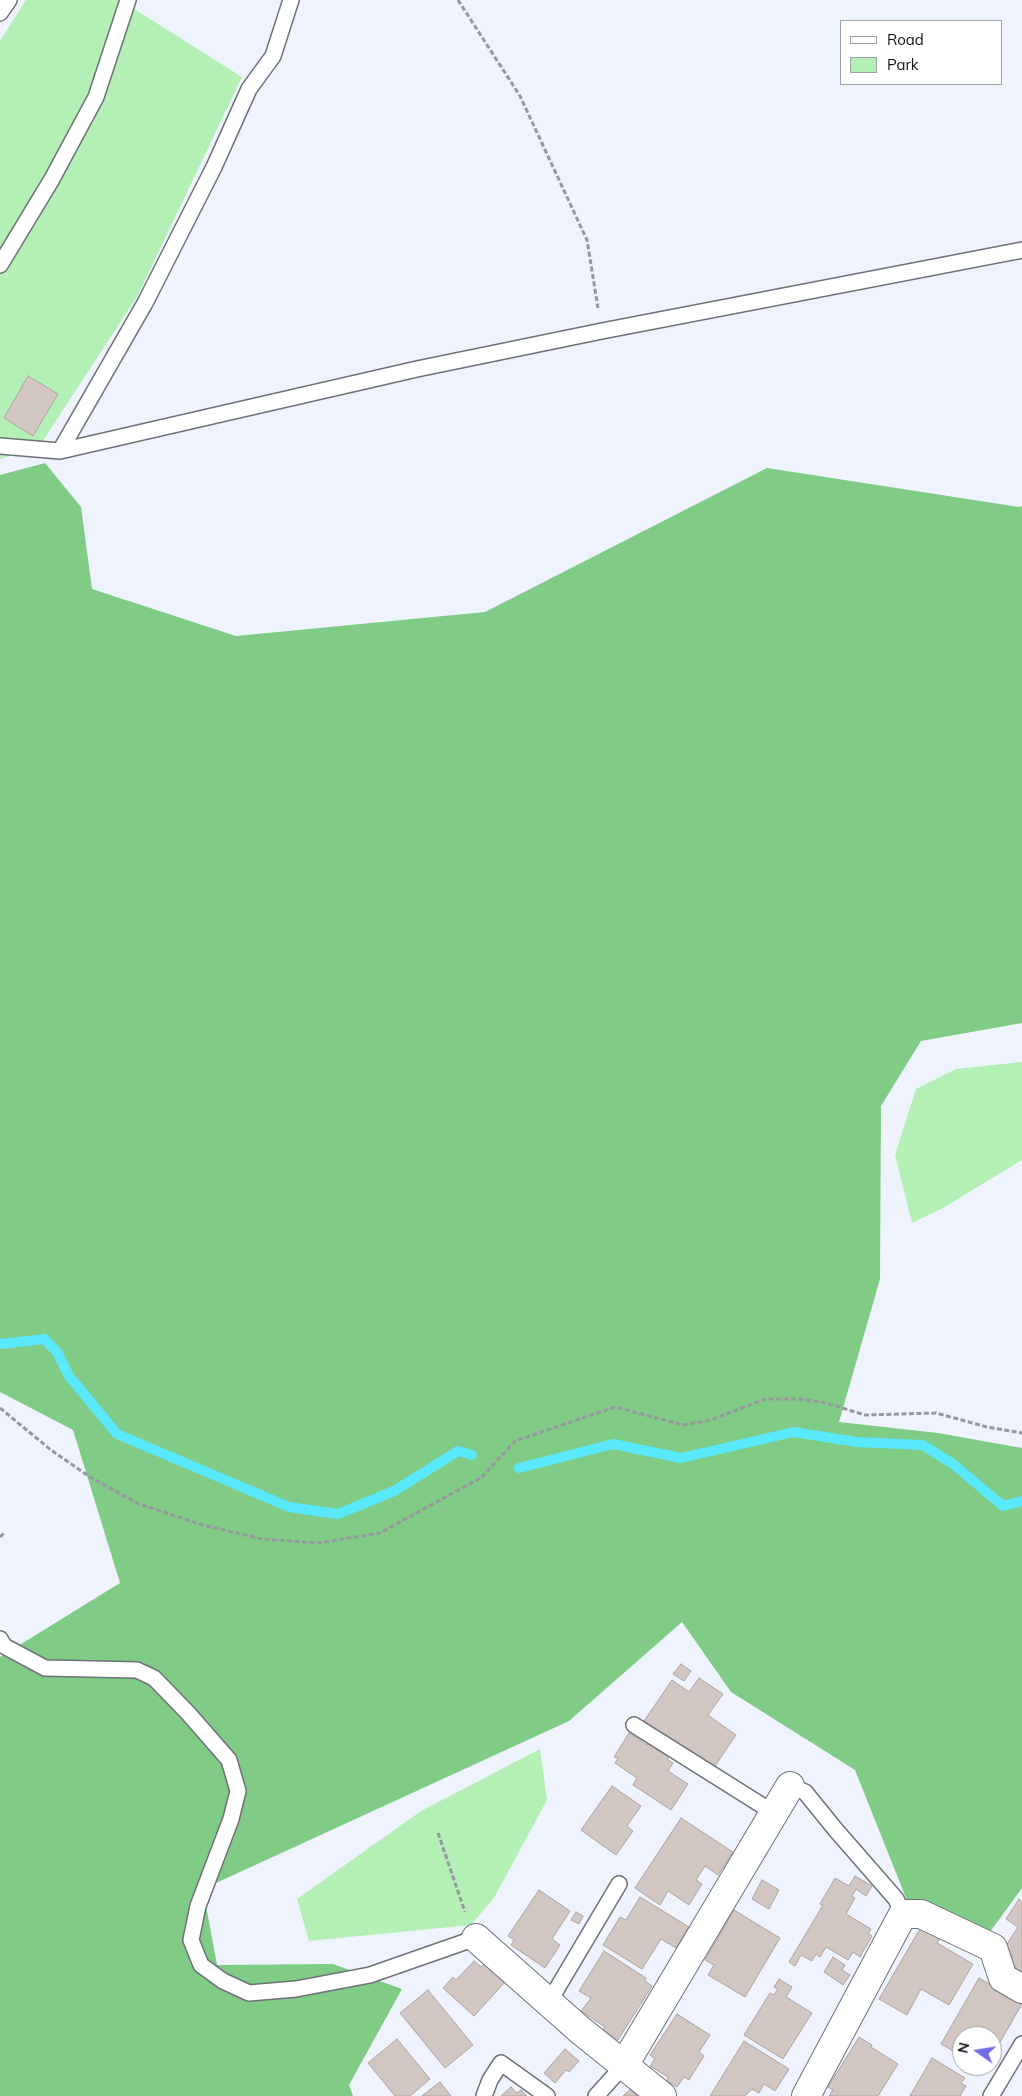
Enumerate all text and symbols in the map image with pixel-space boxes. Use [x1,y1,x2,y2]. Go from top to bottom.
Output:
legend [840,20,1002,85]
text: Road [887,30,924,49]
text: Park [887,55,919,74]
north arrow [952,2026,1002,2076]
text: N [953,2041,973,2055]

